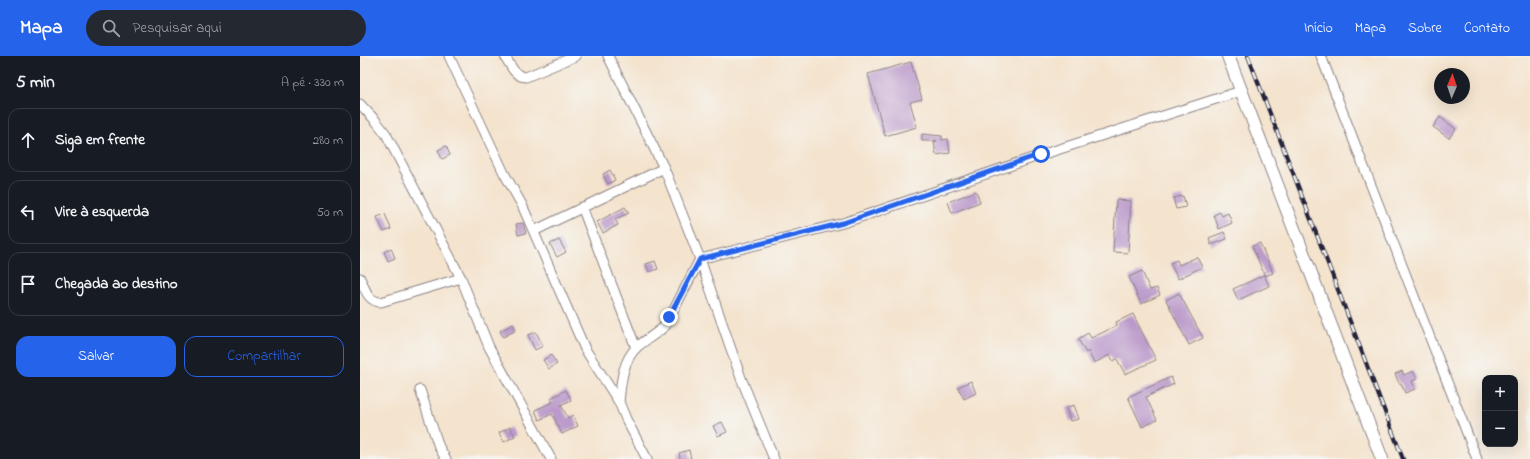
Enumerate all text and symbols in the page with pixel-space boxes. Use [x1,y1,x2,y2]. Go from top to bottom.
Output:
search box [86,10,366,46]
text: Mapa [20,15,62,42]
icon: search [100,17,122,39]
text: Pesquisar aqui [132,17,222,39]
text: Início [1304,18,1333,39]
text: Mapa [1355,18,1386,39]
text: Sobre [1408,18,1442,39]
text: Contato [1464,18,1510,39]
north arrow [1434,68,1470,104]
text: 5 min [16,70,55,95]
text: A pé · 330 m [281,73,344,92]
icon: ahead [17,129,39,151]
text: Siga em frente [55,129,145,151]
text: 280 m [313,131,343,150]
route start [1032,145,1050,163]
icon: left [17,201,39,223]
text: Vire à esquerda [55,201,149,223]
text: 50 m [317,203,343,222]
icon: arrive [17,273,39,295]
text: Chegada ao destino [55,273,178,295]
route end [660,308,678,326]
button: Salvar [16,336,176,377]
button: Compartilhar [184,336,344,377]
map controls [1482,375,1518,447]
button: + [1482,375,1518,411]
button: − [1482,411,1518,447]

